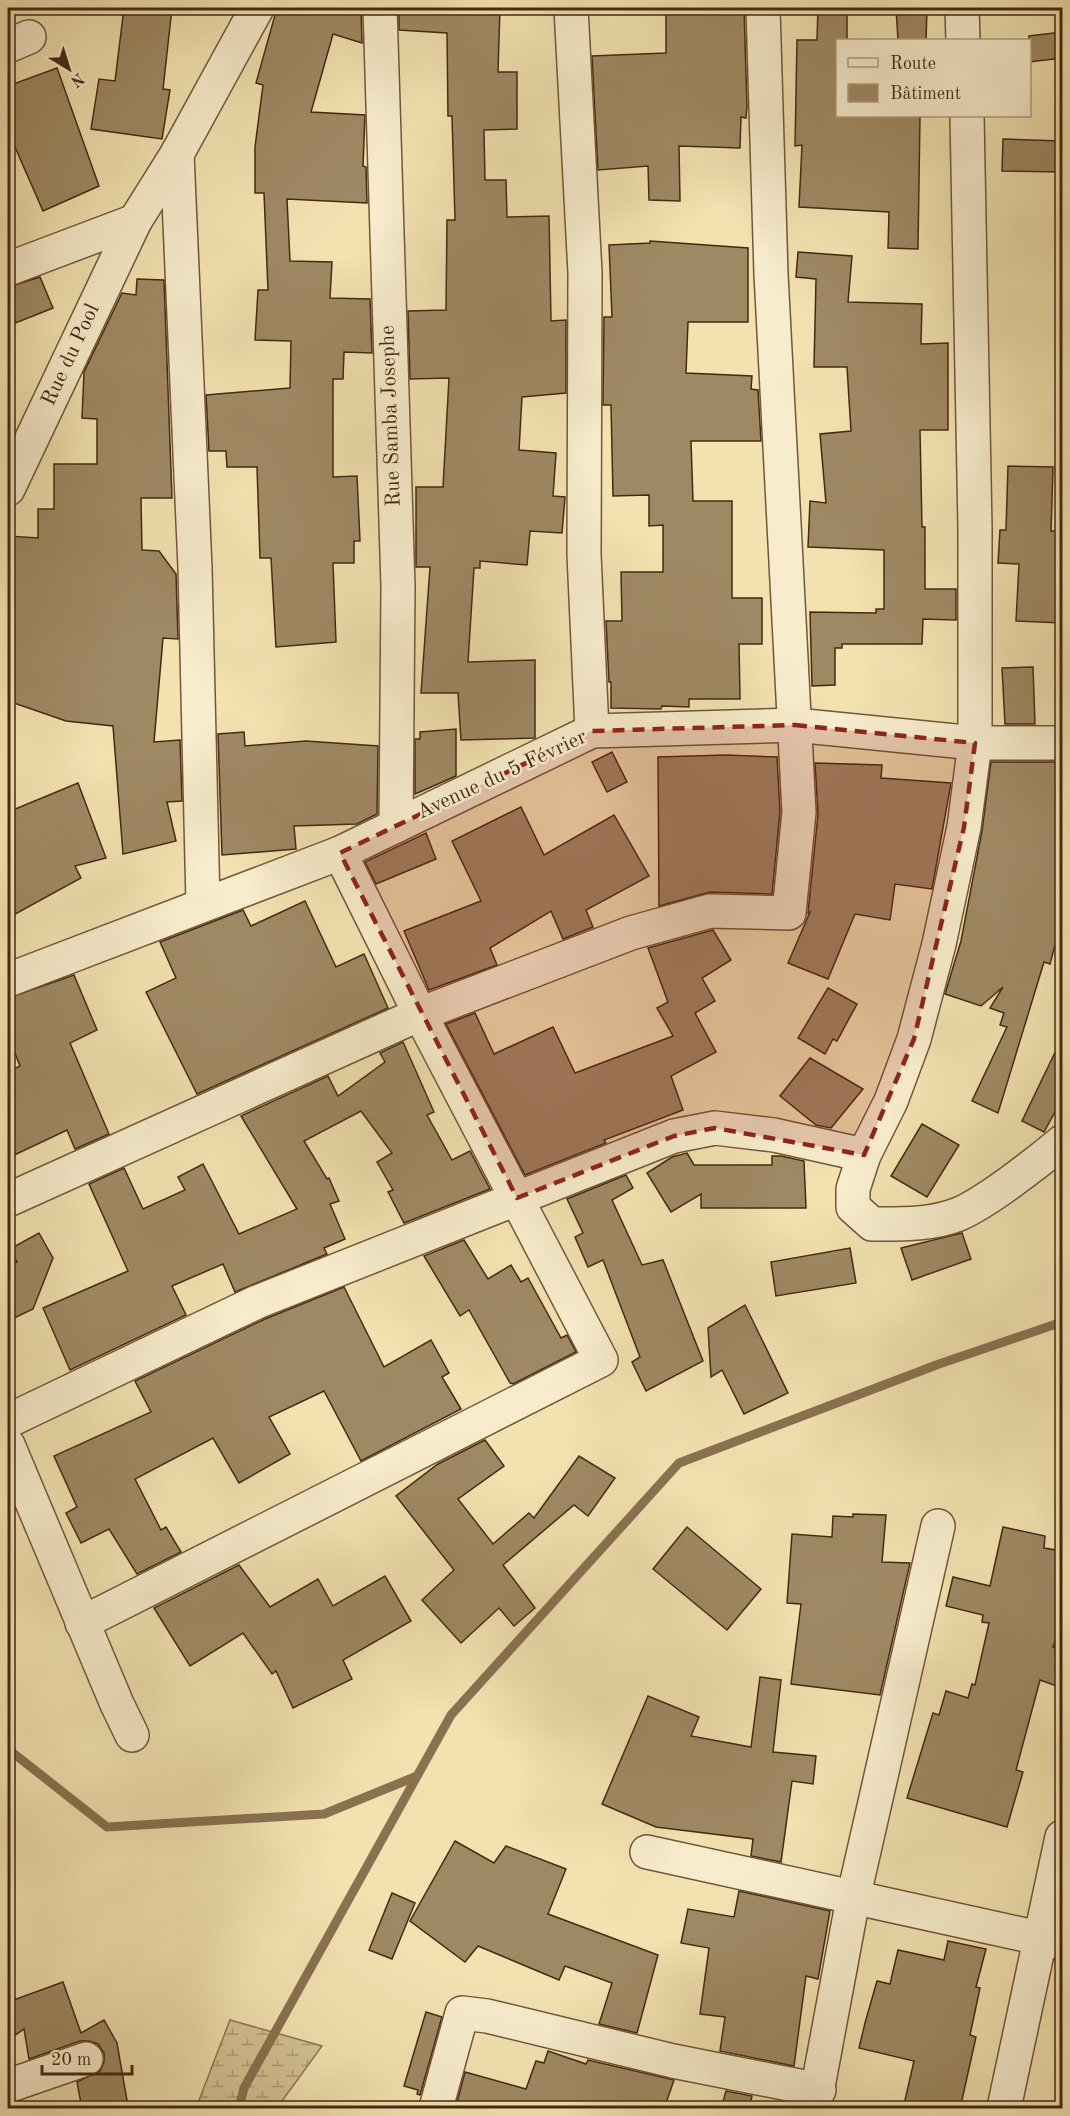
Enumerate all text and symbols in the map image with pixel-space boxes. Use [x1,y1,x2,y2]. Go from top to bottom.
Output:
north arrow [39,39,99,99]
legend [836,39,1031,117]
text: Route [890,55,936,73]
text: N [67,69,87,90]
text: Bâtiment [890,85,961,103]
street label: Rue du Pool [38,301,104,409]
street label: Rue Samba Josephe [377,325,405,507]
street label: Avenue du 5 Février [414,726,590,824]
scale bar [42,2038,132,2076]
text: 20 m [51,2051,91,2069]

